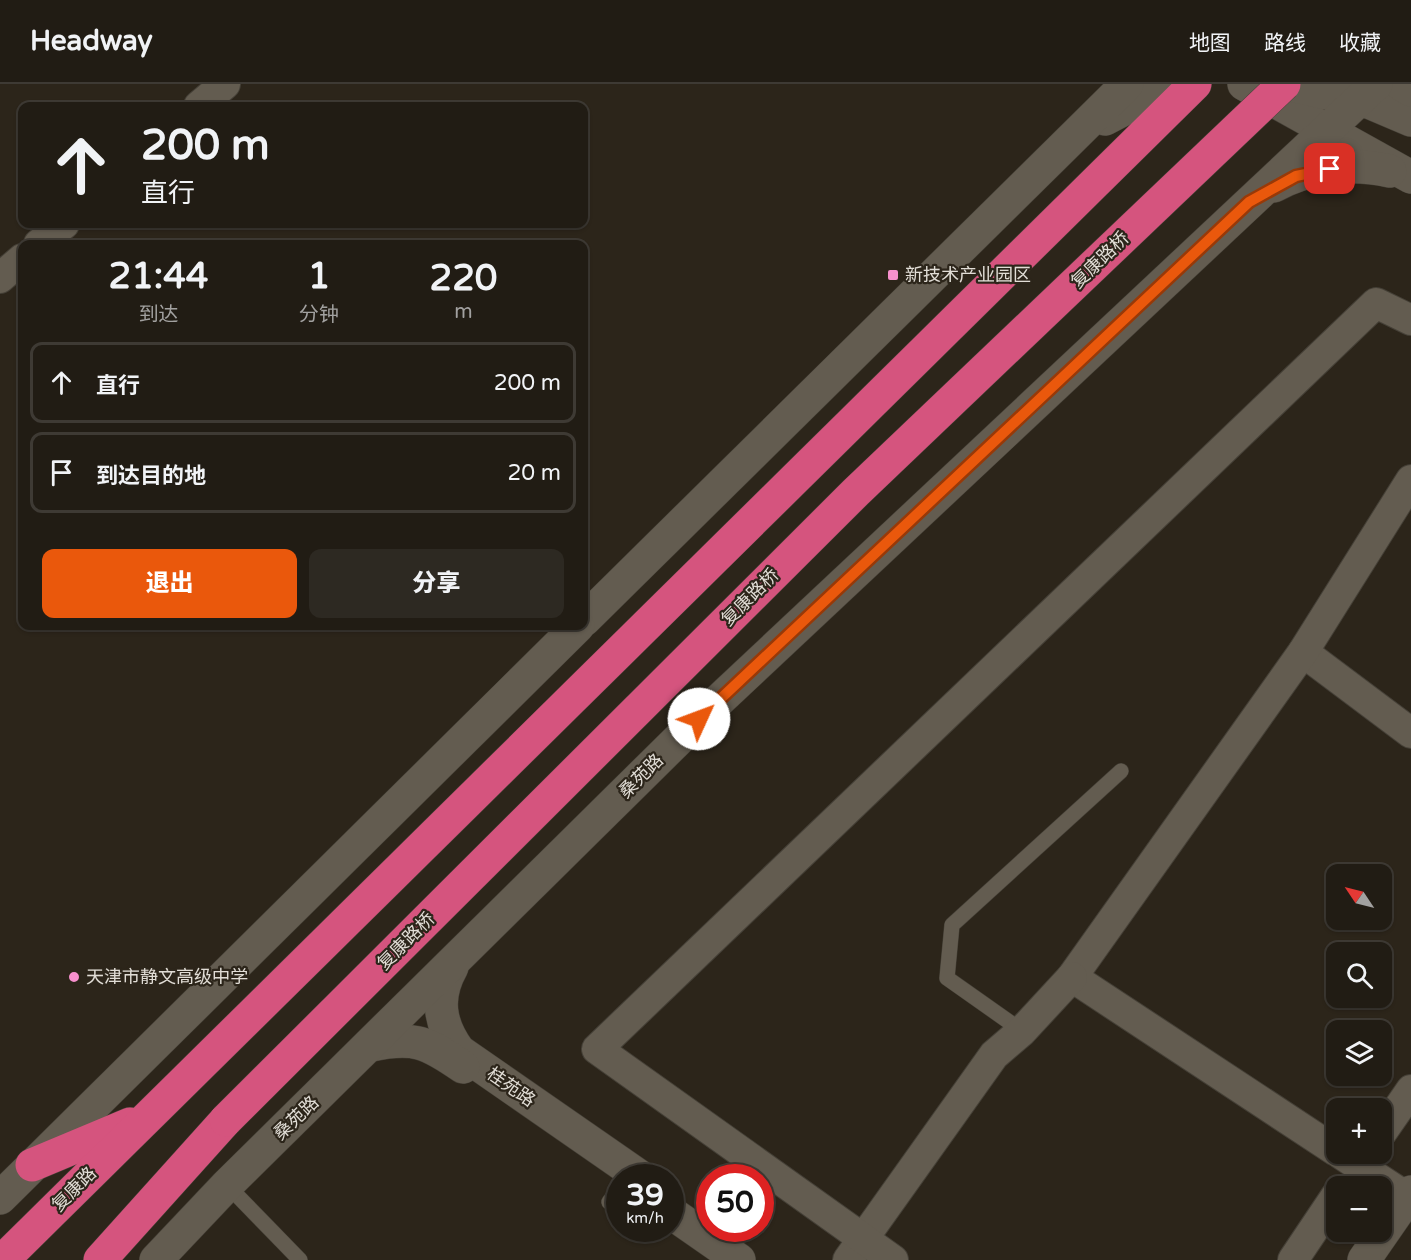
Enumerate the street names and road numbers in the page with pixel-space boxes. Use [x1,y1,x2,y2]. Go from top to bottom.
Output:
street label: 复康路桥 [1066,227,1134,293]
street label: 复康路桥 [717,564,783,630]
street label: 桑苑路 [614,749,668,803]
street label: 复康路桥 [373,908,439,974]
street label: 桂苑路 [483,1063,539,1111]
street label: 桑苑路 [269,1091,323,1145]
street label: 复康路 [47,1162,101,1216]

